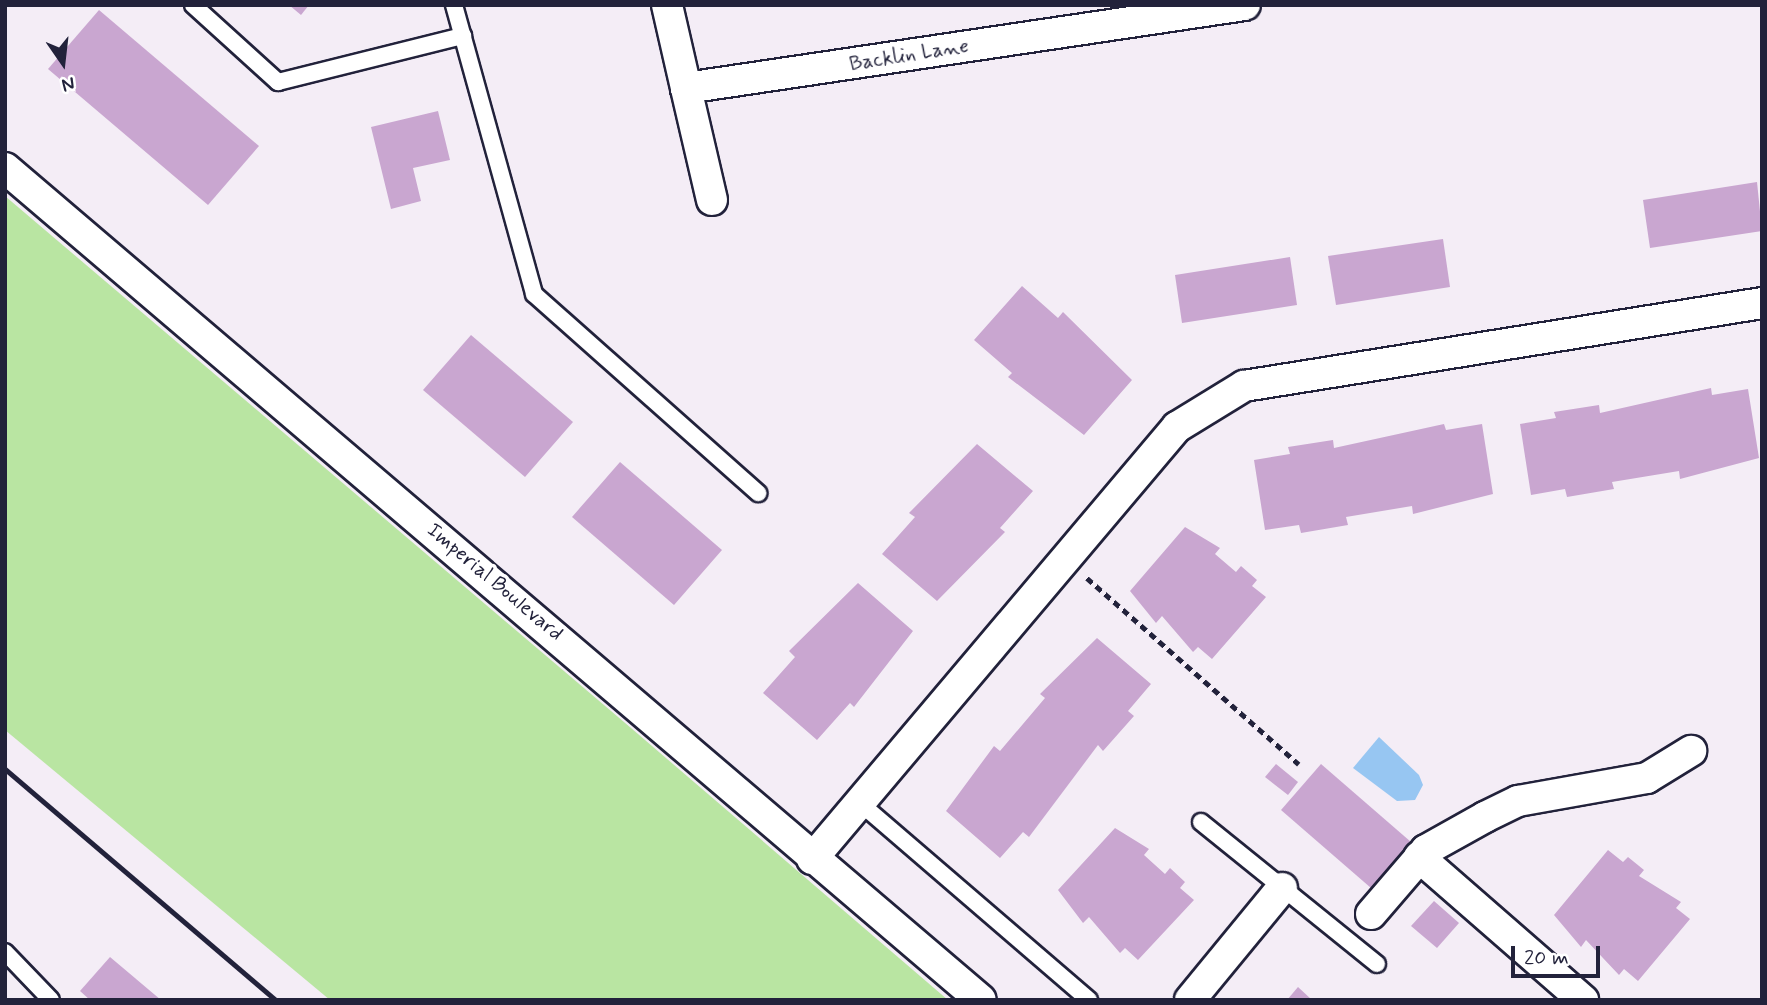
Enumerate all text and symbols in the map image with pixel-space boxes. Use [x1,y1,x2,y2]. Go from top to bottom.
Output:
north arrow [28,28,98,98]
street label: Backlin Lane [849,33,969,77]
text: N [59,70,77,98]
street label: Imperial Boulevard [423,519,567,645]
scale bar [1515,932,1604,976]
text: 20 m [1524,944,1569,972]

